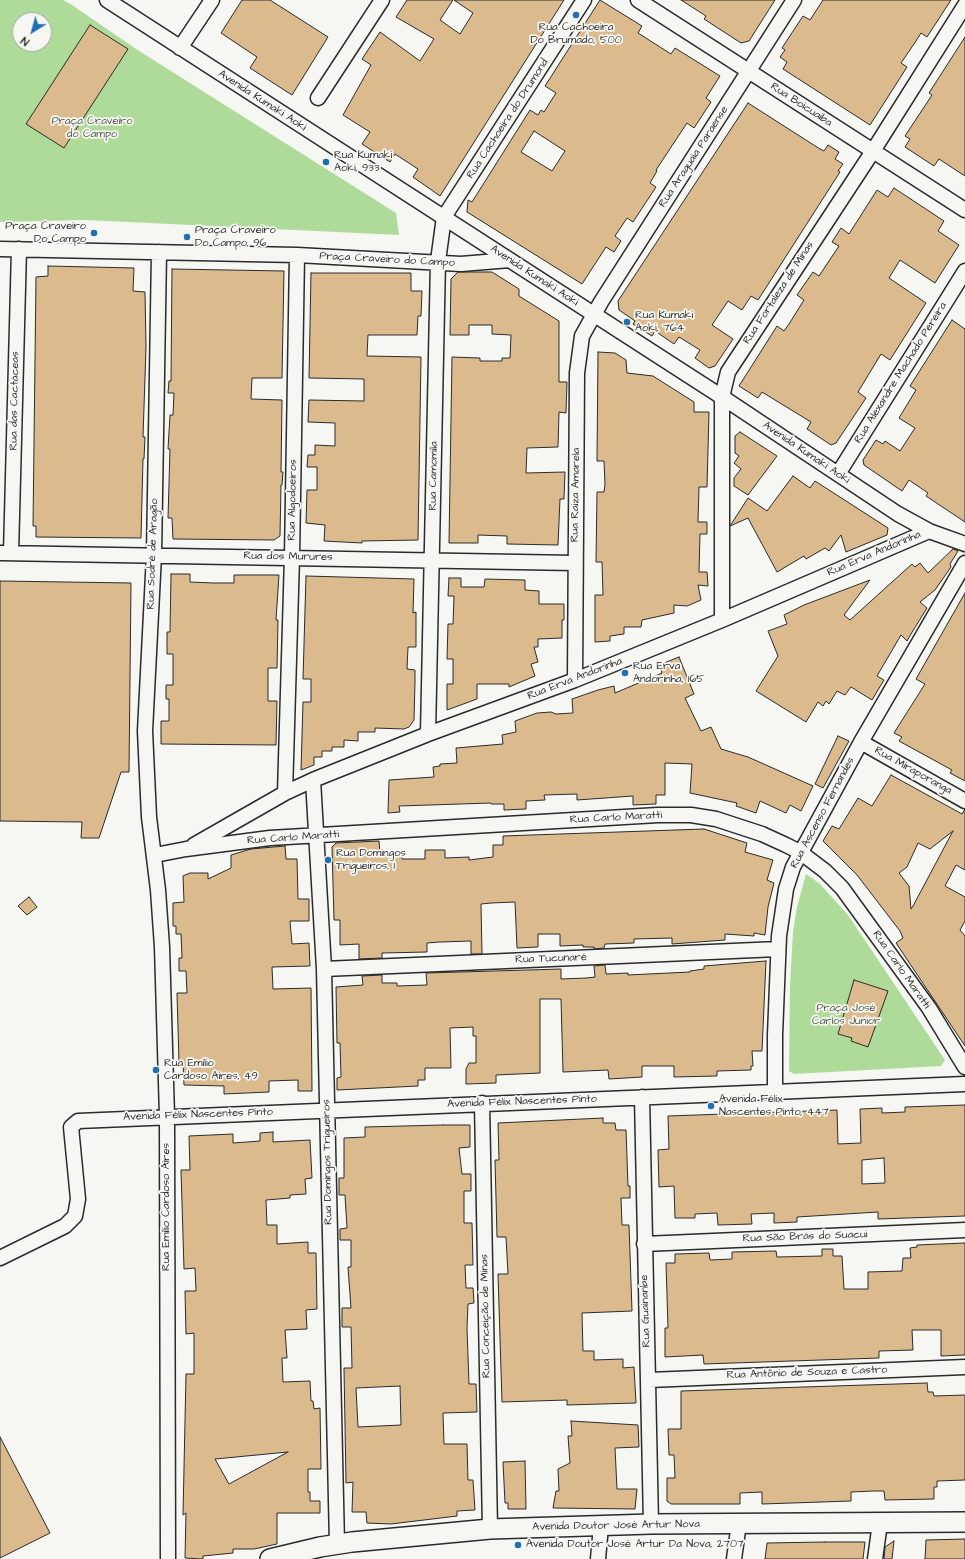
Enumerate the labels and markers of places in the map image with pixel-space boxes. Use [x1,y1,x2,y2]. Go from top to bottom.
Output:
marker: Rua Cachoeira Do Brumado, 500 [571,10,581,20]
place label: Rua Cachoeira Do Brumado, 500 [530,21,622,47]
place label: Rua Kumaki Aoki, 933 [334,149,392,175]
marker: Rua Kumaki Aoki, 933 [321,157,331,167]
place label: Praça Craveiro Do Campo [5,220,86,246]
place label: Praça Craveiro Do Campo, 96 [195,224,276,250]
marker: Praça Craveiro Do Campo [89,228,99,238]
marker: Praça Craveiro Do Campo, 96 [182,232,192,242]
place label: Rua Kumaki Aoki, 764 [635,309,693,335]
marker: Rua Kumaki Aoki, 764 [622,317,632,327]
place label: Rua Erva Andorinha, 165 [633,660,704,686]
marker: Rua Erva Andorinha, 165 [620,668,630,678]
place label: Rua Domingos Trigueiros, 1 [336,847,406,873]
marker: Rua Domingos Trigueiros, 1 [323,855,333,865]
place label: Rua Emílio Cardoso Aires, 49 [164,1057,258,1083]
marker: Rua Emílio Cardoso Aires, 49 [151,1065,161,1075]
place label: Avenida Félix Nascentes Pinto, 447 [719,1093,829,1119]
marker: Avenida Félix Nascentes Pinto, 447 [706,1101,716,1111]
place label: Avenida Doutor José Artur Da Nova, 2707 [526,1538,744,1552]
marker: Avenida Doutor José Artur Da Nova, 2707 [513,1540,523,1550]

